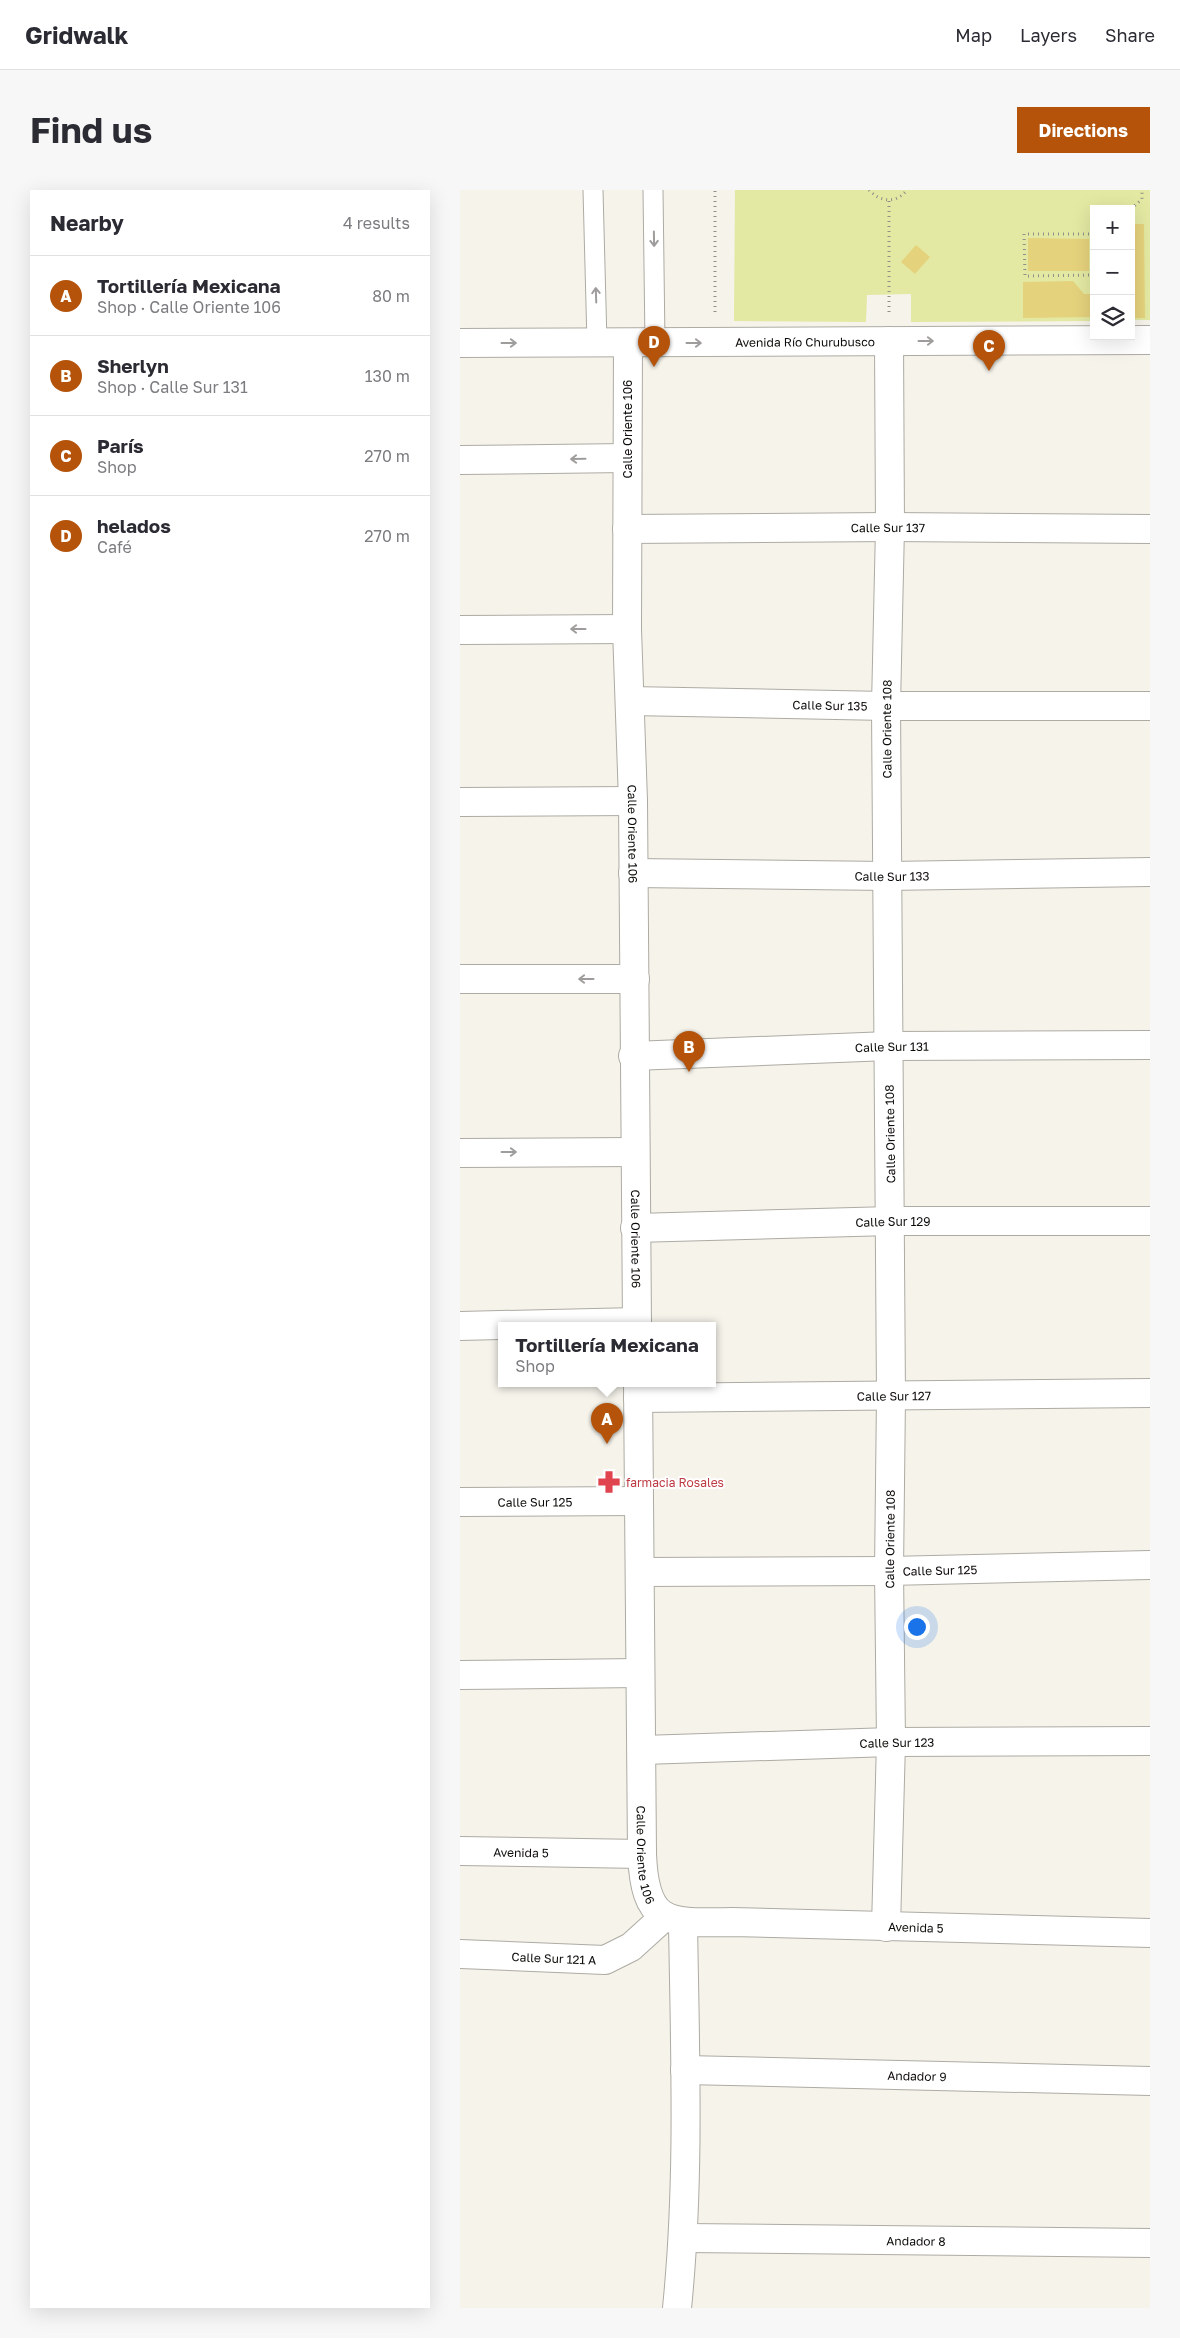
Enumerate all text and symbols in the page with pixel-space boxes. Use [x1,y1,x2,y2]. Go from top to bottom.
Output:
text: Gridwalk [25,20,129,49]
text: Map [955,24,992,46]
text: Layers [1020,24,1077,46]
text: Share [1105,24,1155,46]
button: Directions [1017,107,1150,153]
text: Find us [30,109,152,151]
map controls [1090,205,1135,340]
button: + [1090,205,1135,250]
text: Nearby [50,210,124,236]
text: 4 results [343,213,410,233]
one-way arrow [649,230,659,246]
button: − [1090,250,1135,295]
text: Tortillería Mexicana [97,274,280,297]
text: A [60,286,72,306]
text: 80 m [372,286,410,306]
one-way arrow [591,287,601,303]
button: layers [1090,295,1135,340]
text: Shop · Calle Oriente 106 [97,297,281,317]
pin: D [638,326,670,367]
pin: C [973,330,1005,371]
street label: Avenida Río Churubusco [735,334,875,349]
one-way arrow [918,336,934,346]
one-way arrow [500,338,516,348]
one-way arrow [686,338,702,348]
text: Sherlyn [97,354,169,377]
text: B [60,366,72,386]
text: 130 m [365,366,410,386]
text: Shop · Calle Sur 131 [97,377,248,397]
street label: Calle Oriente 106 [620,380,635,478]
text: París [97,434,144,457]
text: C [60,446,72,466]
text: 270 m [364,446,410,466]
one-way arrow [570,454,586,463]
text: Shop [97,457,137,477]
text: helados [97,514,171,537]
street label: Calle Sur 137 [851,519,925,535]
text: D [60,526,72,546]
text: 270 m [364,526,410,546]
text: Café [97,537,132,557]
one-way arrow [570,624,586,634]
street label: Calle Oriente 108 [878,679,894,779]
street label: Calle Sur 135 [792,697,868,713]
street label: Calle Oriente 106 [625,784,641,883]
street label: Calle Sur 133 [854,868,930,883]
one-way arrow [578,974,594,984]
pin: B [673,1031,705,1072]
street label: Calle Sur 131 [855,1038,929,1055]
street label: Calle Oriente 108 [882,1084,898,1184]
one-way arrow [500,1147,516,1157]
street label: Calle Oriente 106 [628,1189,644,1288]
street label: Calle Sur 129 [855,1214,931,1229]
popup [498,1322,716,1387]
text: Tortillería Mexicana [515,1333,699,1356]
text: Shop [515,1356,555,1376]
street label: Calle Sur 127 [857,1388,931,1403]
pin: A [591,1403,623,1444]
pharmacy icon: farmacia Rosales [596,1469,622,1495]
place label: farmacia Rosales [626,1475,724,1490]
street label: Calle Oriente 108 [881,1490,897,1589]
street label: Calle Sur 125 [497,1494,573,1509]
street label: Calle Sur 125 [902,1561,978,1578]
your location [904,1614,930,1640]
street label: Calle Sur 123 [859,1734,934,1751]
street label: Calle Oriente 106 [634,1805,659,1906]
street label: Avenida 5 [493,1844,549,1860]
street label: Avenida 5 [888,1919,944,1935]
street label: Calle Sur 121 A [511,1949,597,1967]
street label: Andador 9 [887,2067,947,2084]
street label: Andador 8 [886,2233,946,2248]

